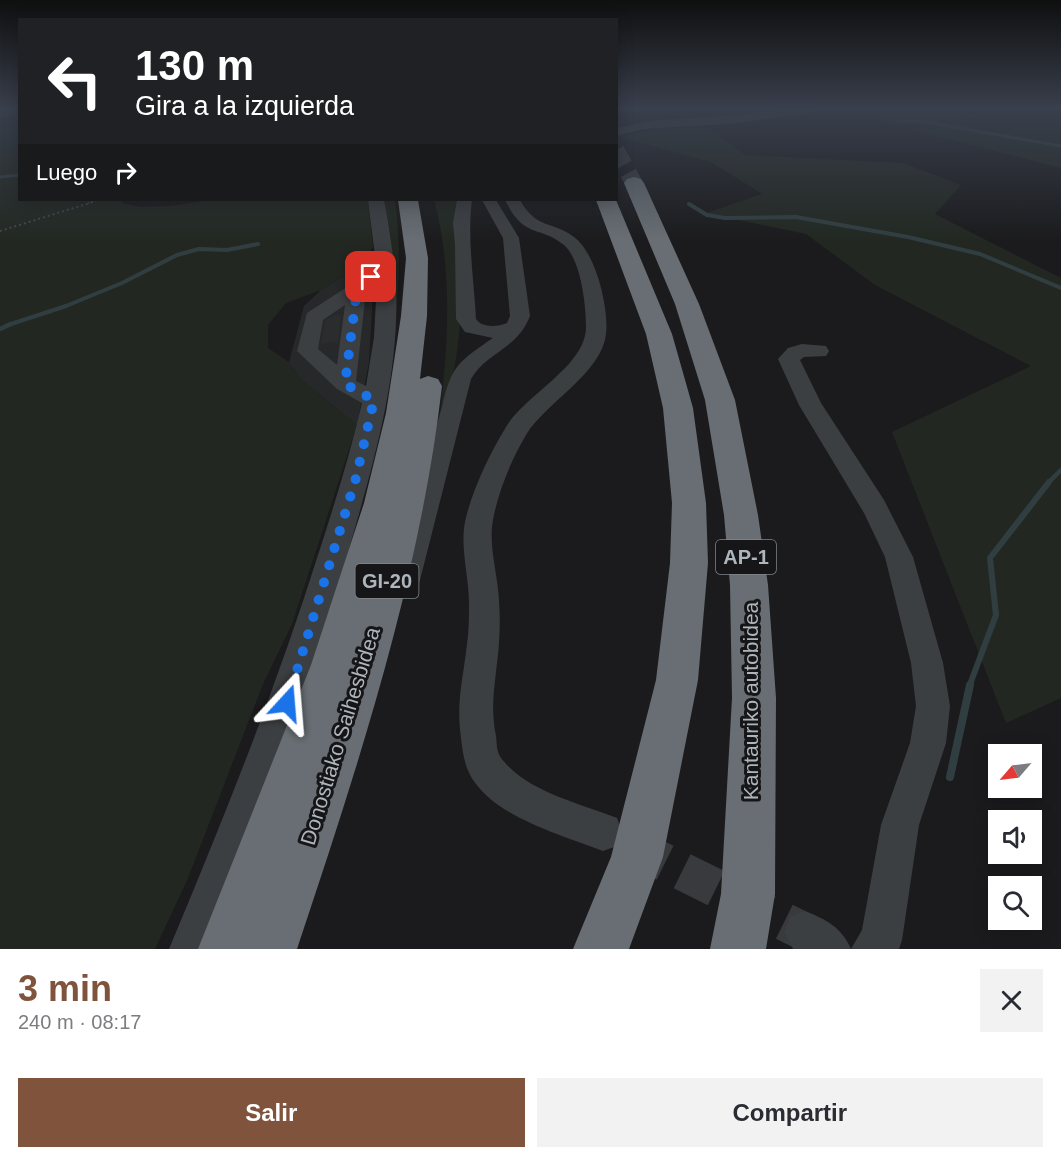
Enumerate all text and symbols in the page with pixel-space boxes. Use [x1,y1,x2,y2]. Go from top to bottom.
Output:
icon: left [36,42,114,120]
text: 130 m [135,42,254,89]
text: Gira a la izquierda [135,91,354,121]
icon: right [109,156,142,189]
text: Luego [36,160,97,185]
pin [345,251,396,302]
icon: arrive [354,260,387,293]
road number: AP-1 [716,540,776,574]
road number: GI-20 [356,564,418,598]
street label: Kantauriko autobidea [739,601,762,800]
street label: Donostiako Saihesbidea [296,624,384,848]
position arrow [255,671,319,735]
north arrow [988,744,1042,798]
map controls [988,744,1042,930]
button: sound [988,810,1042,864]
button: search [988,876,1042,930]
text: 3 min [18,968,112,1009]
button: close [980,969,1043,1032]
text: 240 m · 08:17 [18,1011,141,1033]
button: Salir [18,1078,525,1147]
button: Compartir [537,1078,1043,1147]

